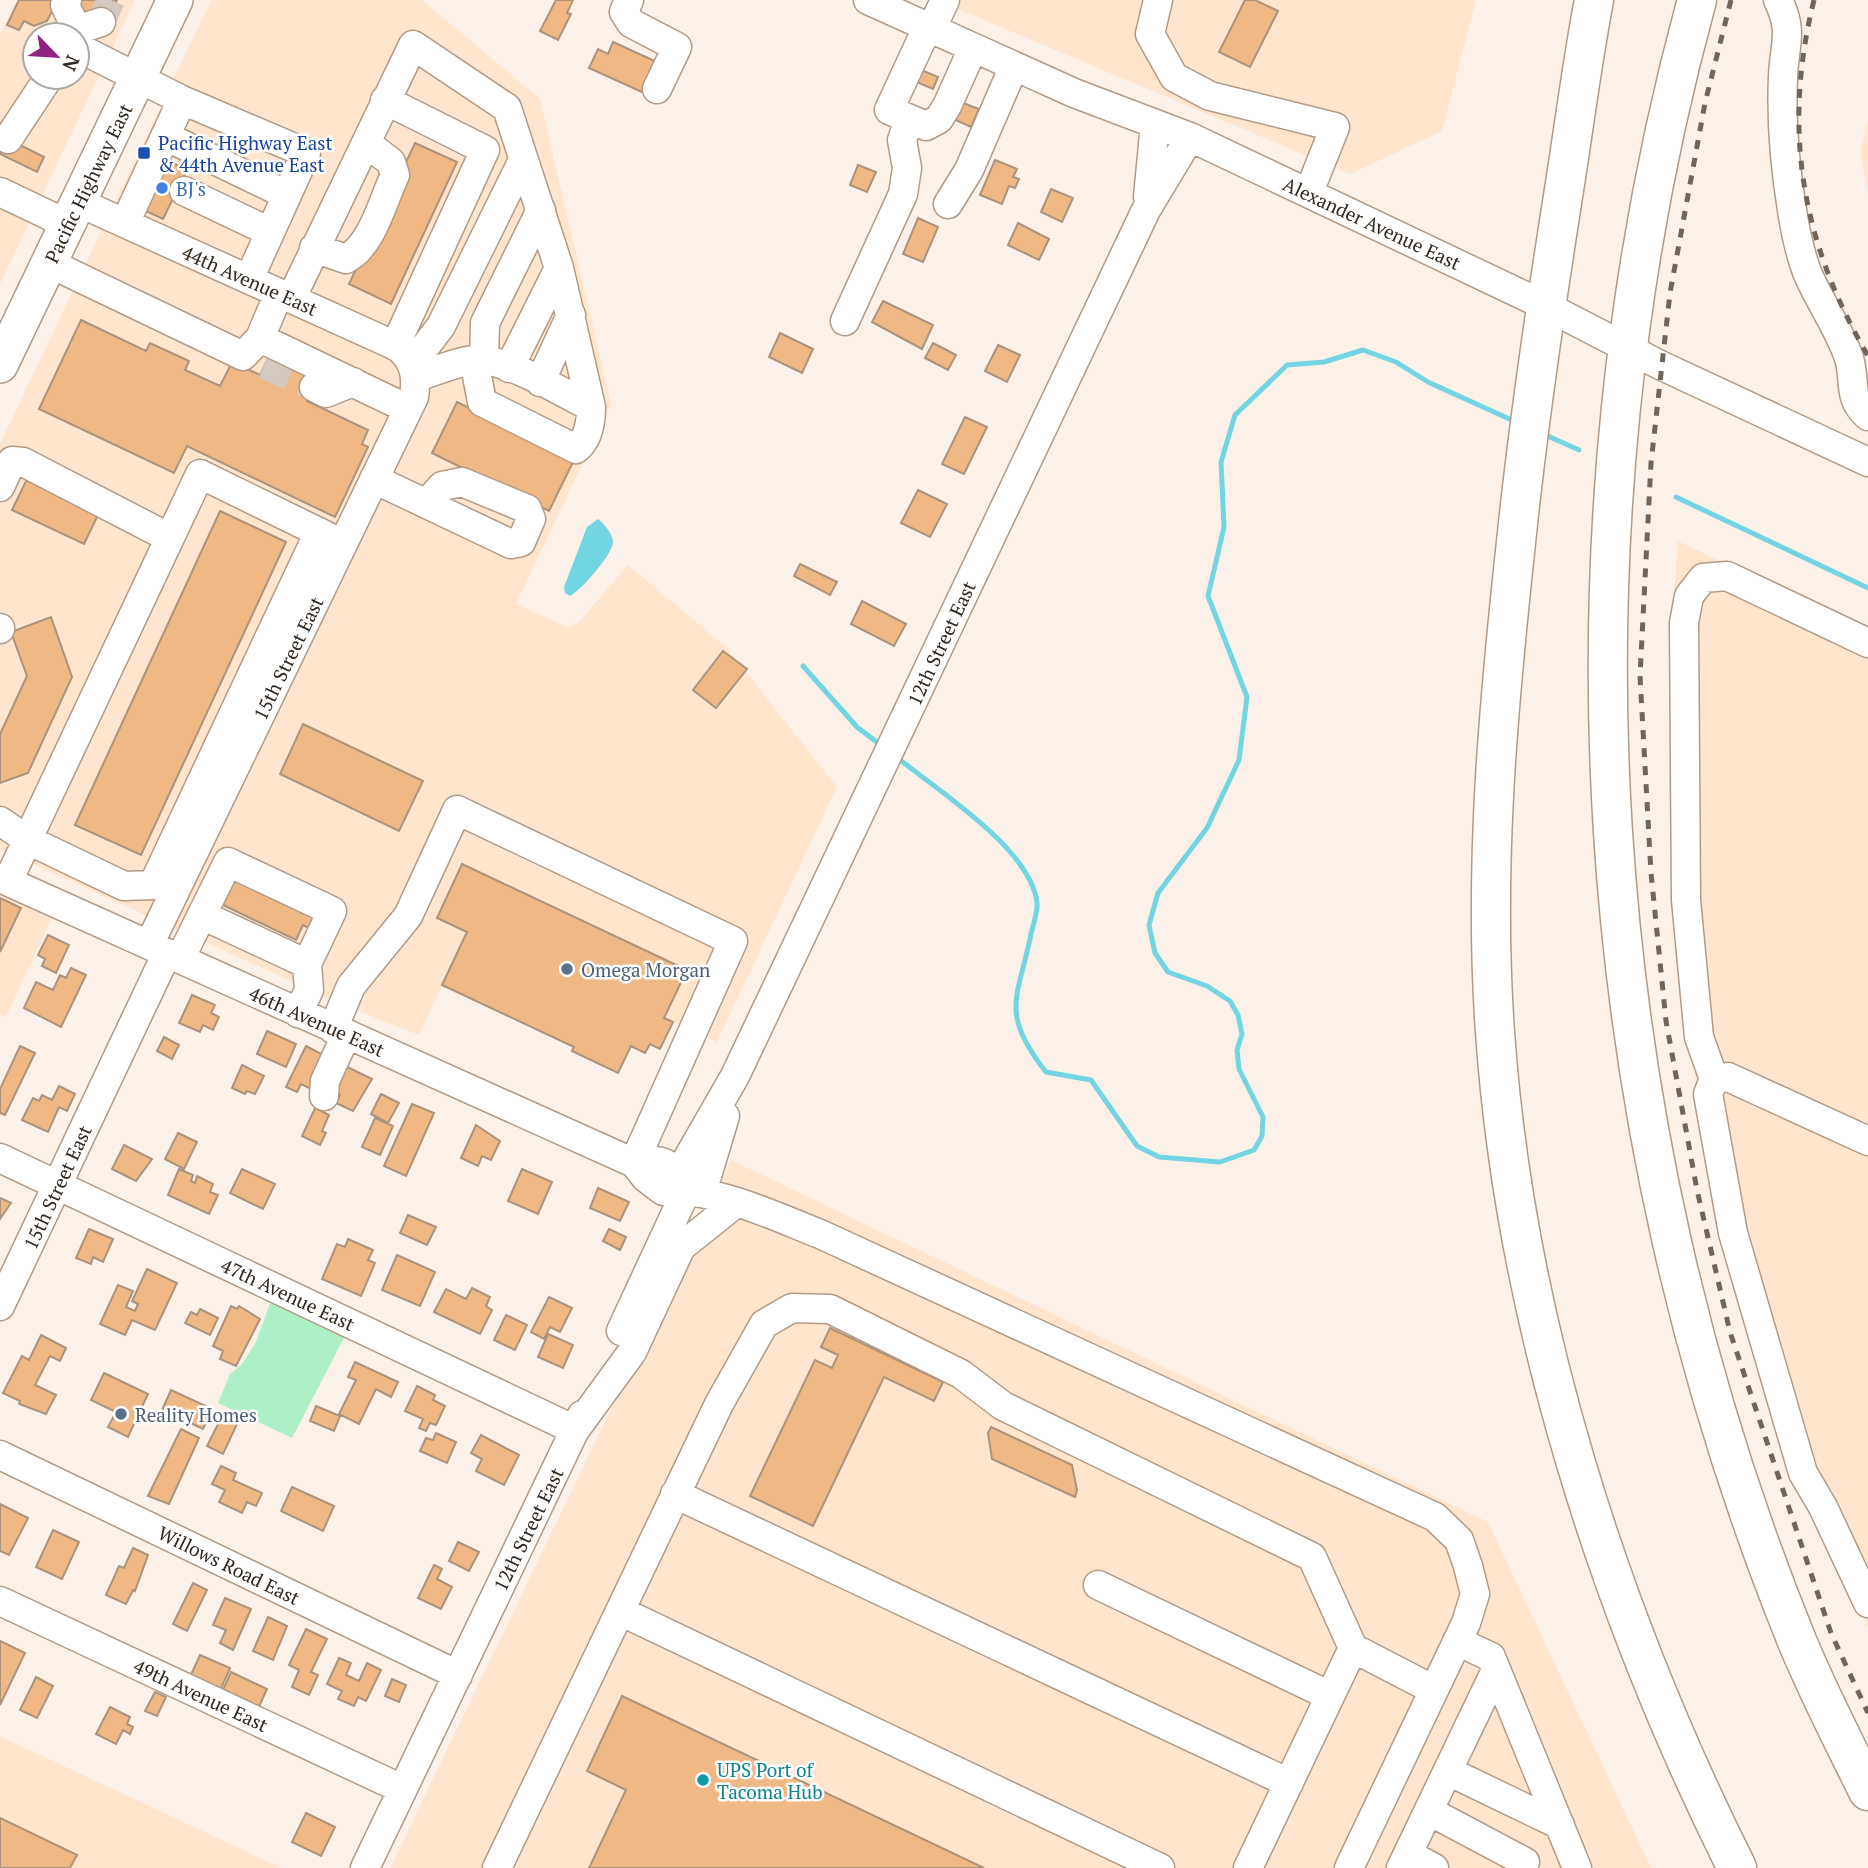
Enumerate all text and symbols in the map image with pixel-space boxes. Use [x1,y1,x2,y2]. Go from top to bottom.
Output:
north arrow [21,21,91,91]
text: N [57,52,86,76]
street label: Pacific Highway East [38,99,138,267]
place label: Pacific Highway East & 44th Avenue East [158,130,333,177]
marker: Pacific Highway East & 44th Avenue East [136,145,152,161]
street label: Alexander Avenue East [1279,171,1465,275]
place label: BJ's [176,176,206,201]
marker: BJ's [154,180,170,196]
street label: 44th Avenue East [178,239,322,321]
street label: 12th Street East [901,577,981,709]
street label: 15th Street East [247,592,329,724]
place label: Omega Morgan [581,957,710,982]
marker: Omega Morgan [559,961,575,977]
street label: 46th Avenue East [245,980,389,1062]
street label: 15th Street East [17,1121,97,1253]
street label: 47th Avenue East [217,1252,359,1336]
place label: Reality Homes [135,1402,257,1427]
marker: Reality Homes [113,1406,129,1422]
street label: 12th Street East [487,1463,569,1595]
street label: Willows Road East [154,1520,304,1610]
street label: 49th Avenue East [130,1653,272,1737]
place label: UPS Port of Tacoma Hub [717,1757,823,1804]
marker: UPS Port of Tacoma Hub [695,1772,711,1788]

